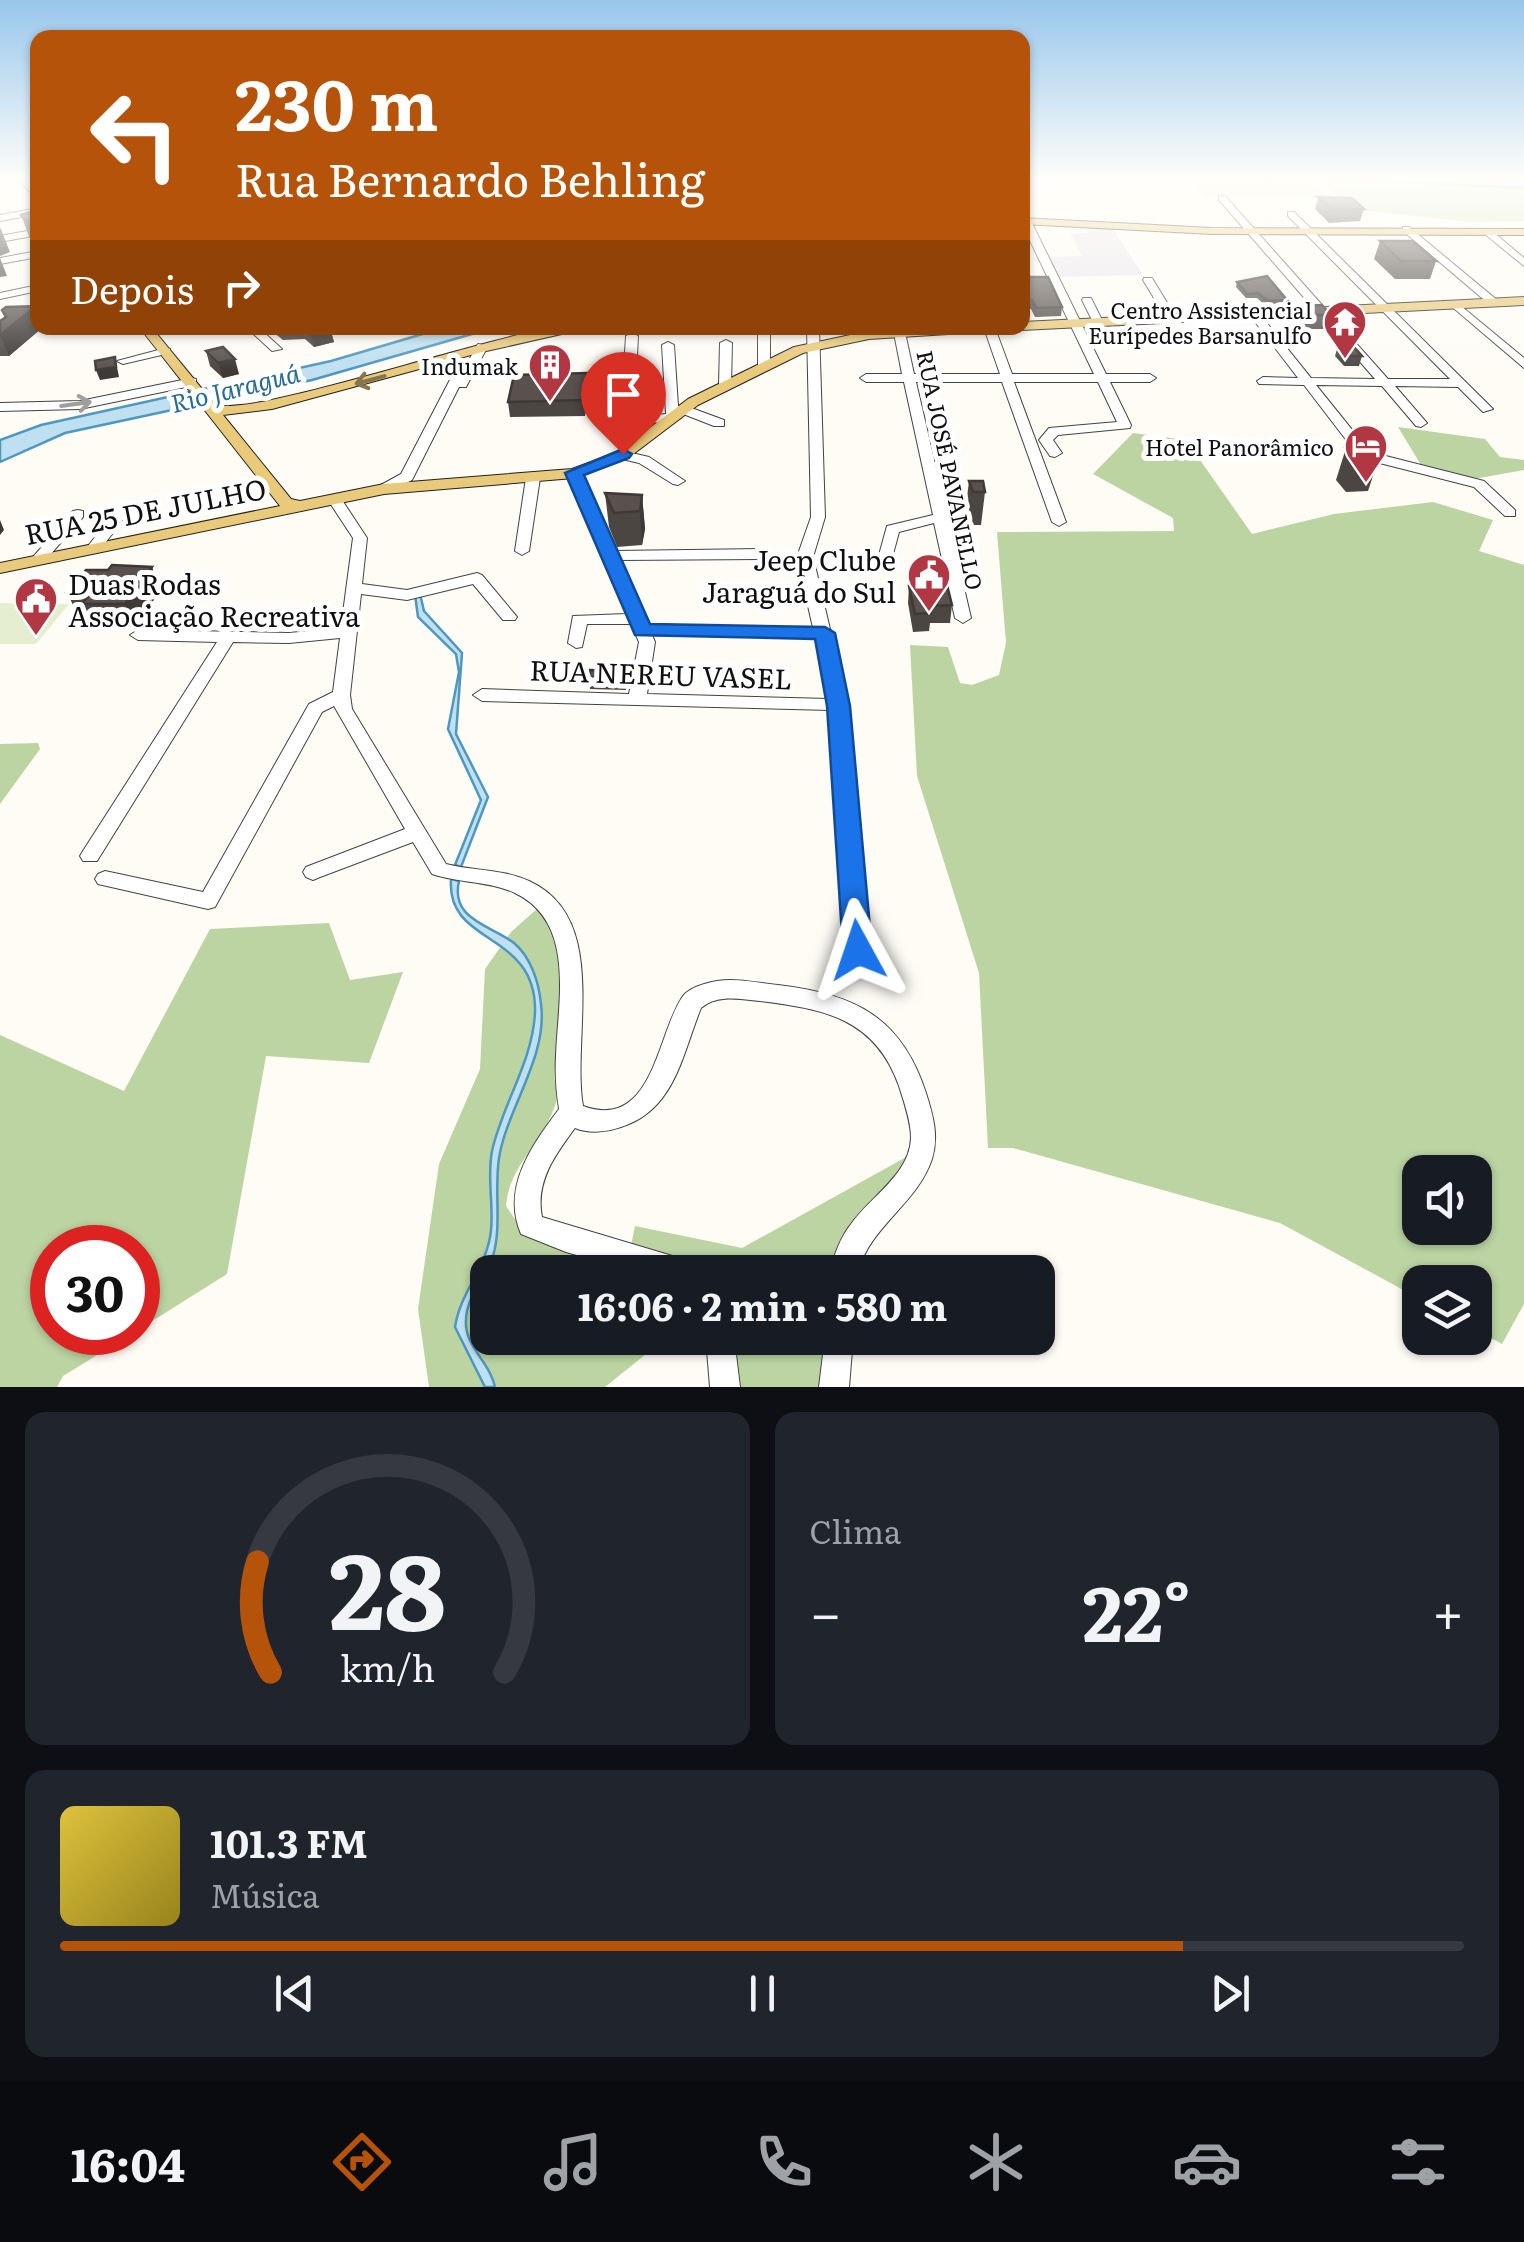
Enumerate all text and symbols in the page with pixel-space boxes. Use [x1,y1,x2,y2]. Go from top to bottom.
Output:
text: 230 m [235,49,439,153]
icon: left [70,70,200,200]
text: Rua Bernardo Behling [235,144,705,211]
text: Depois [70,259,194,316]
icon: right [214,260,269,315]
place label: Centro Assistencial Eurípedes Barsanulfo [1088,293,1312,351]
temple icon: Centro Assistencial Eurípedes Barsanulfo [1322,299,1368,360]
building icon: Indumak [527,342,573,403]
street label: RUA JOSÉ PAVANELLO [909,347,993,593]
place label: Indumak [421,349,519,382]
pin [581,352,666,455]
water label: Rio Jaraguá [166,353,304,421]
icon: arrive [596,367,651,422]
one-way arrow [355,372,386,391]
one-way arrow [60,395,92,413]
hotel icon: Hotel Panorâmico [1343,423,1389,484]
place label: Hotel Panorâmico [1145,430,1334,463]
street label: RUA 25 DE JULHO [21,466,269,554]
place label: Jeep Clube Jaraguá do Sul [702,538,896,612]
public building icon: Jeep Clube Jaraguá do Sul [906,552,952,613]
place label: Duas Rodas Associação Recreativa [68,562,360,636]
public building icon: Duas Rodas Associação Recreativa [13,576,59,637]
street label: RUA NEREU VASEL [529,647,793,699]
position arrow [806,898,910,1002]
map controls [1402,1155,1492,1355]
button: sound [1402,1155,1492,1245]
speed limit sign: 30 [30,1225,160,1355]
button: layers [1402,1265,1492,1355]
text: 16:06 · 2 min · 580 m [578,1276,947,1333]
text: Clima [810,1506,901,1554]
text: 28 [329,1508,446,1662]
text: 22° [1083,1554,1191,1665]
text: − [810,1569,842,1651]
text: + [1432,1569,1464,1651]
text: km/h [340,1640,435,1693]
text: 101.3 FM [210,1813,368,1870]
text: Música [210,1870,320,1918]
icon: previous [267,1966,322,2021]
icon: pause [735,1966,790,2021]
icon: next [1203,1966,1258,2021]
icon: directions [327,2127,397,2197]
icon: music [538,2127,608,2197]
icon: phone [749,2127,819,2197]
icon: climate [961,2127,1031,2197]
icon: car [1172,2127,1242,2197]
icon: filters [1383,2127,1453,2197]
text: 16:04 [71,2129,185,2196]

